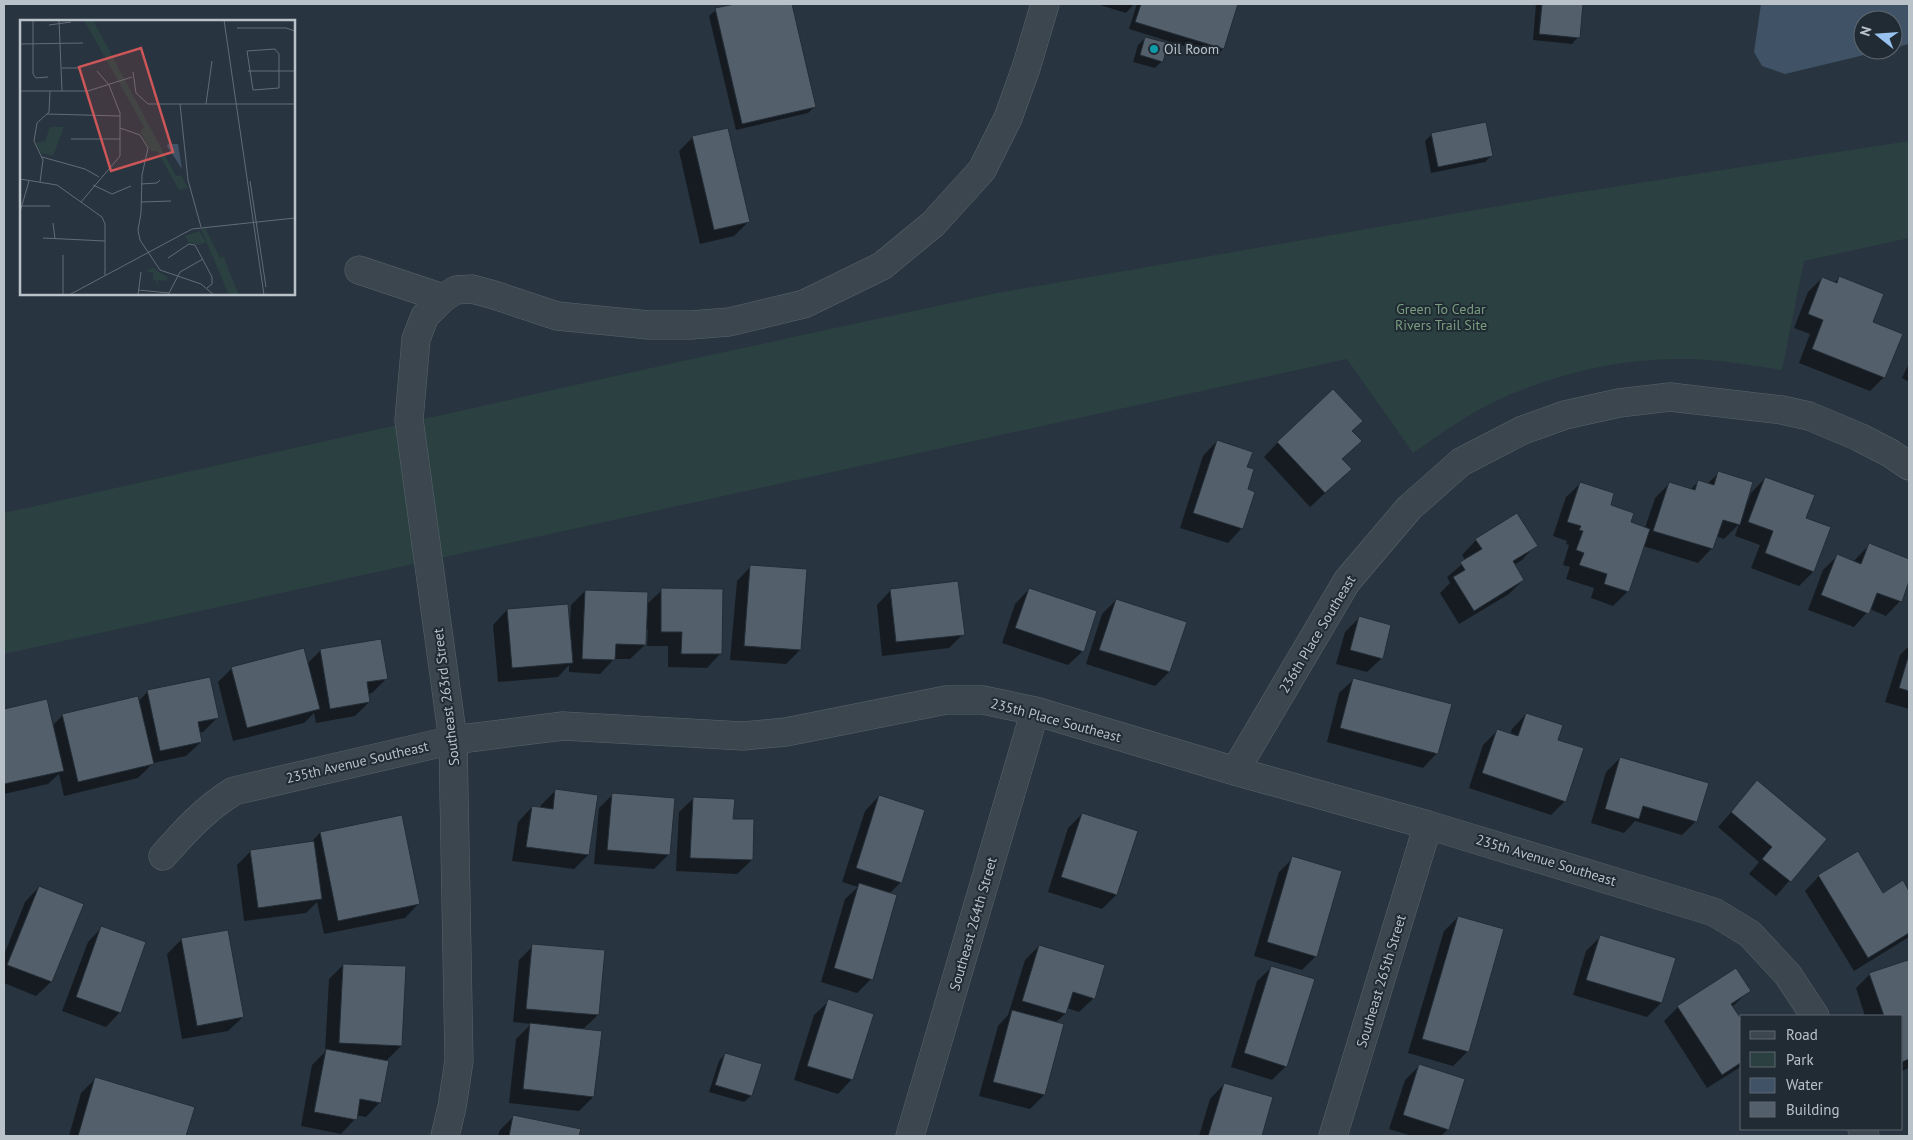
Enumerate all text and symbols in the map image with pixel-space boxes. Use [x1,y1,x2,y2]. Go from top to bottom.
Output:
north arrow [1853,10,1903,60]
inset map [20,20,295,295]
text: N [1856,24,1876,38]
place label: Oil Room [1164,40,1219,58]
marker: Oil Room [1148,43,1160,55]
park label: Green To Cedar Rivers Trail Site [1395,300,1487,334]
street label: 236th Place Southeast [1275,572,1359,696]
street label: Southeast 263rd Street [429,627,463,767]
street label: 235th Place Southeast [989,694,1123,746]
street label: 235th Avenue Southeast [284,737,430,787]
street label: 235th Avenue Southeast [1474,830,1619,890]
street label: Southeast 264th Street [945,855,1001,993]
street label: Southeast 265th Street [1352,912,1410,1050]
legend [1740,1015,1903,1130]
text: Road [1786,1025,1818,1044]
text: Park [1786,1050,1814,1069]
text: Water [1786,1075,1823,1094]
text: Building [1786,1100,1840,1119]

